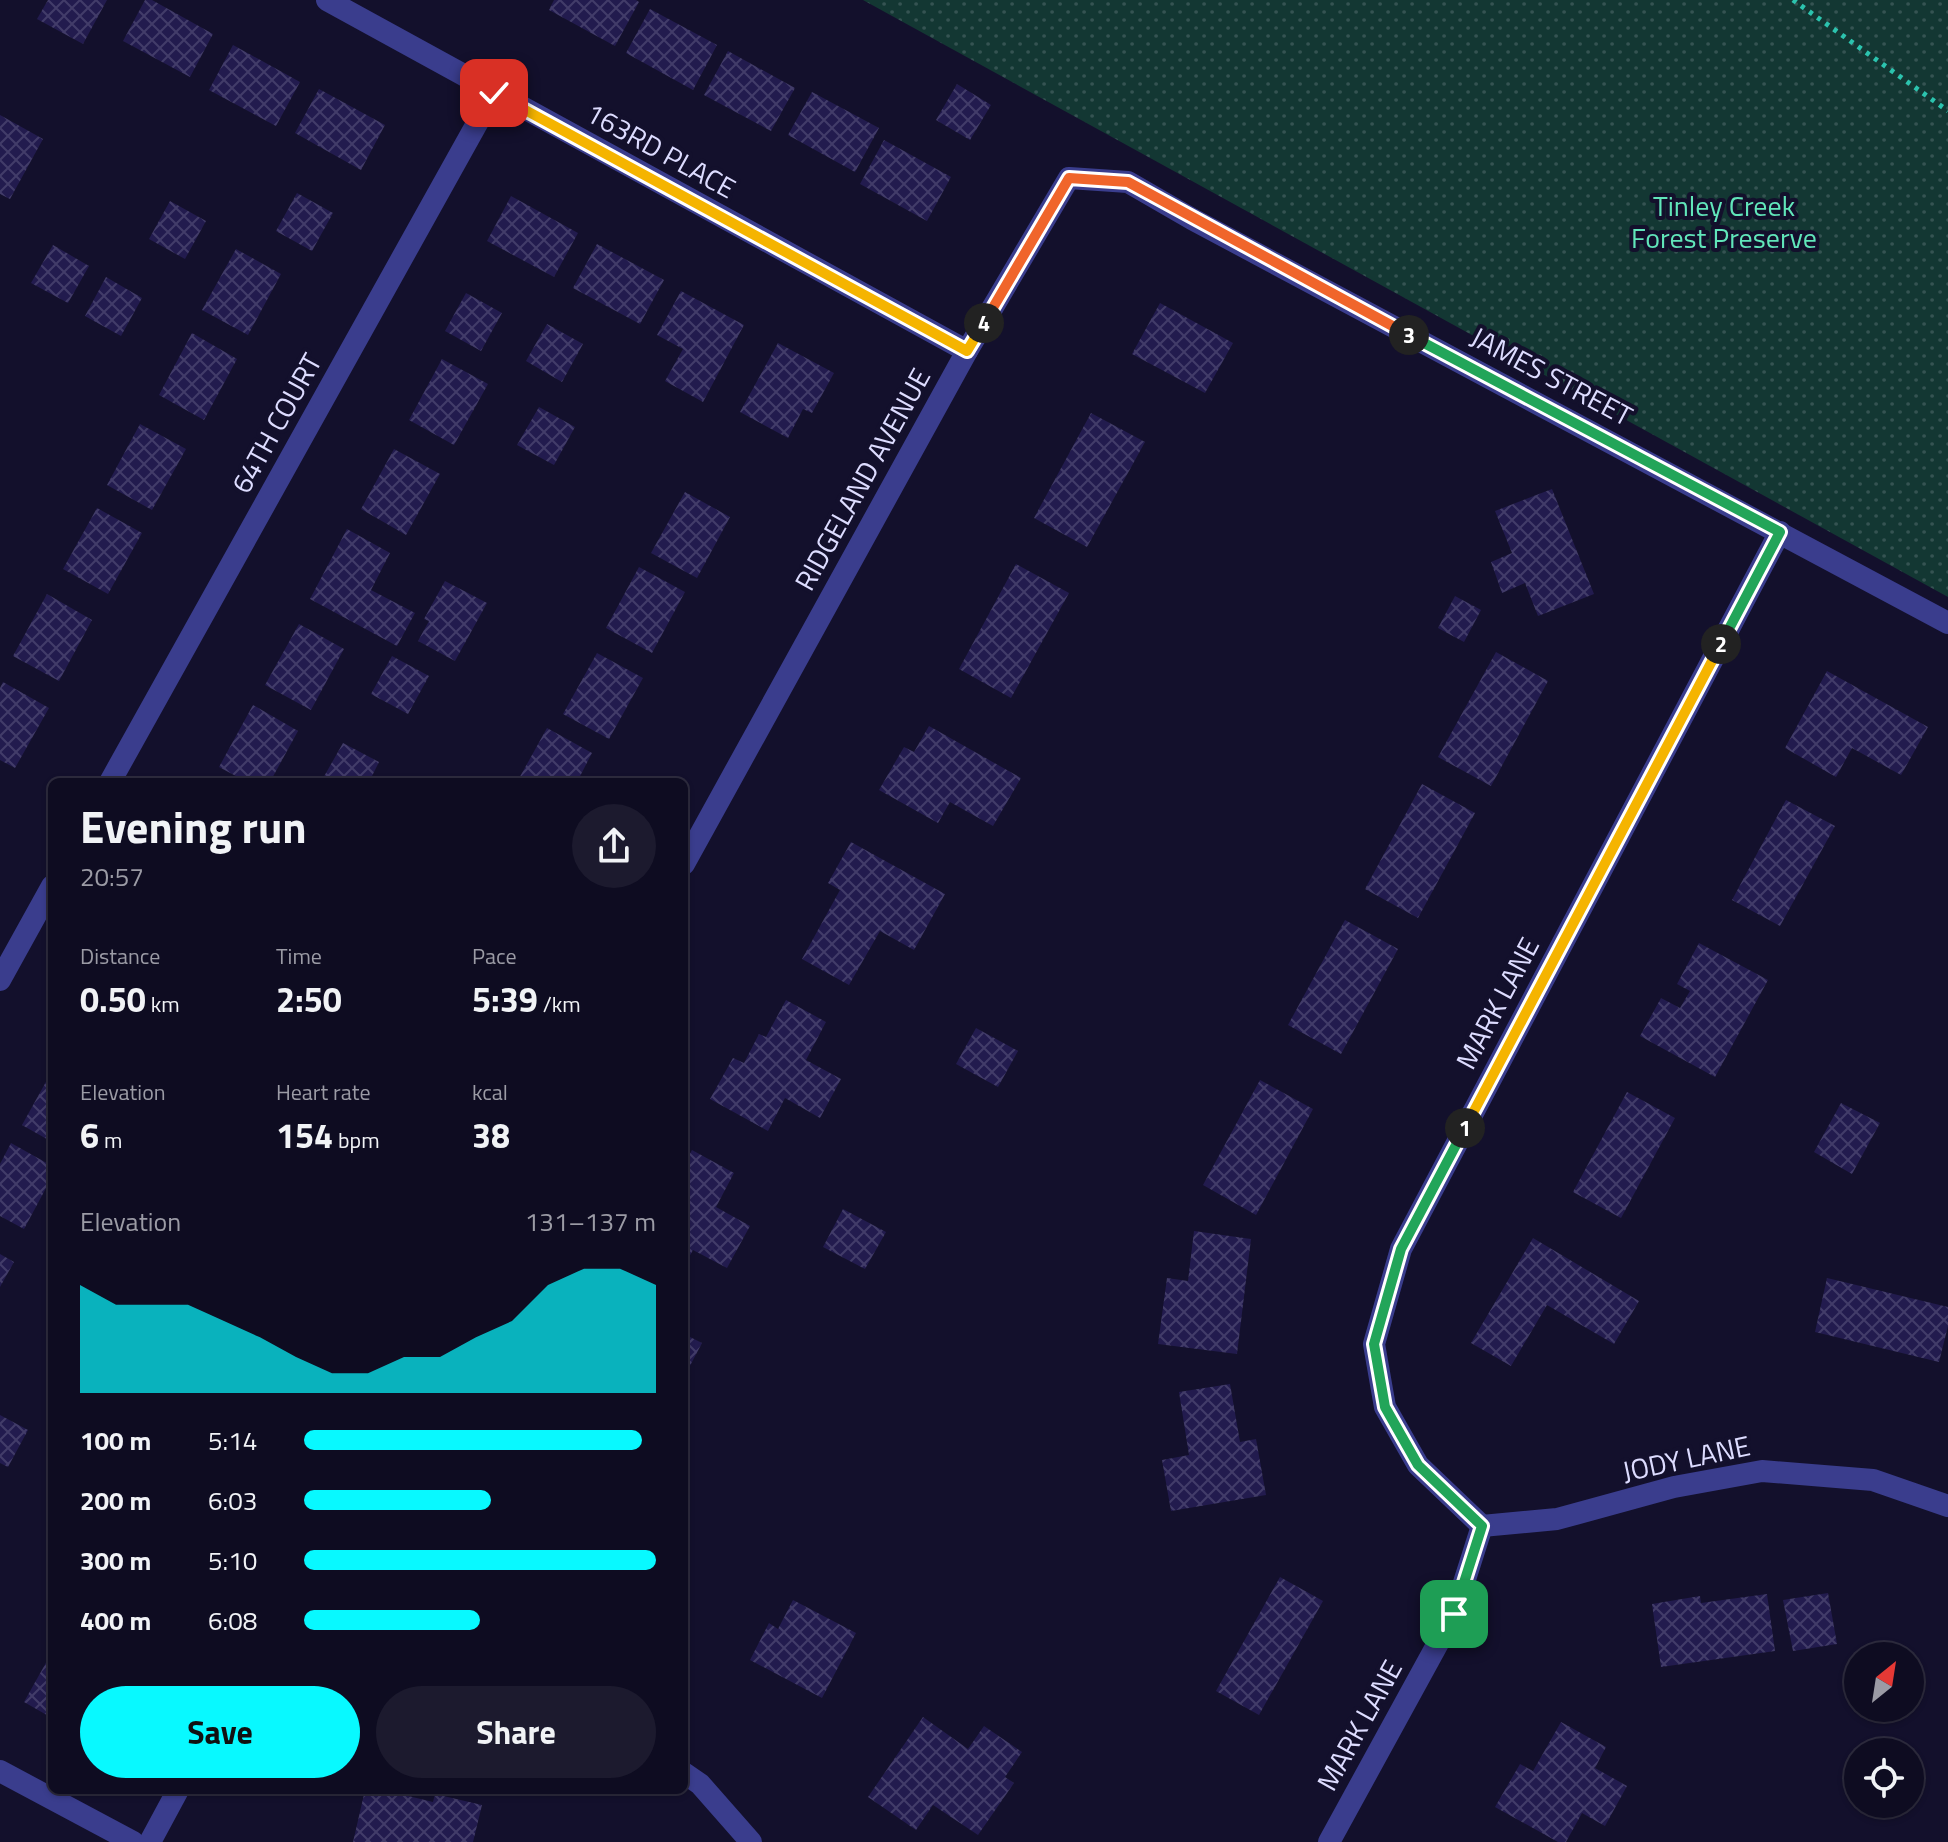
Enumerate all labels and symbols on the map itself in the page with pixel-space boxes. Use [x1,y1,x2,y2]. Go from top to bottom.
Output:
pin [460,59,528,127]
street label: 163RD PLACE [578,91,744,209]
park label: Tinley Creek Forest Preserve [1631,184,1817,259]
pin: 4 [964,303,1004,343]
pin: 3 [1389,315,1429,355]
street label: JAMES STREET [1463,315,1641,437]
street label: 64TH COURT [220,345,332,501]
street label: RIDGELAND AVENUE [783,360,941,598]
pin: 2 [1701,624,1741,664]
street label: MARK LANE [1444,929,1550,1077]
pin: 1 [1445,1108,1485,1148]
street label: JODY LANE [1618,1424,1754,1492]
pin [1420,1580,1488,1648]
north arrow [1844,1642,1924,1722]
street label: MARK LANE [1305,1652,1413,1798]

